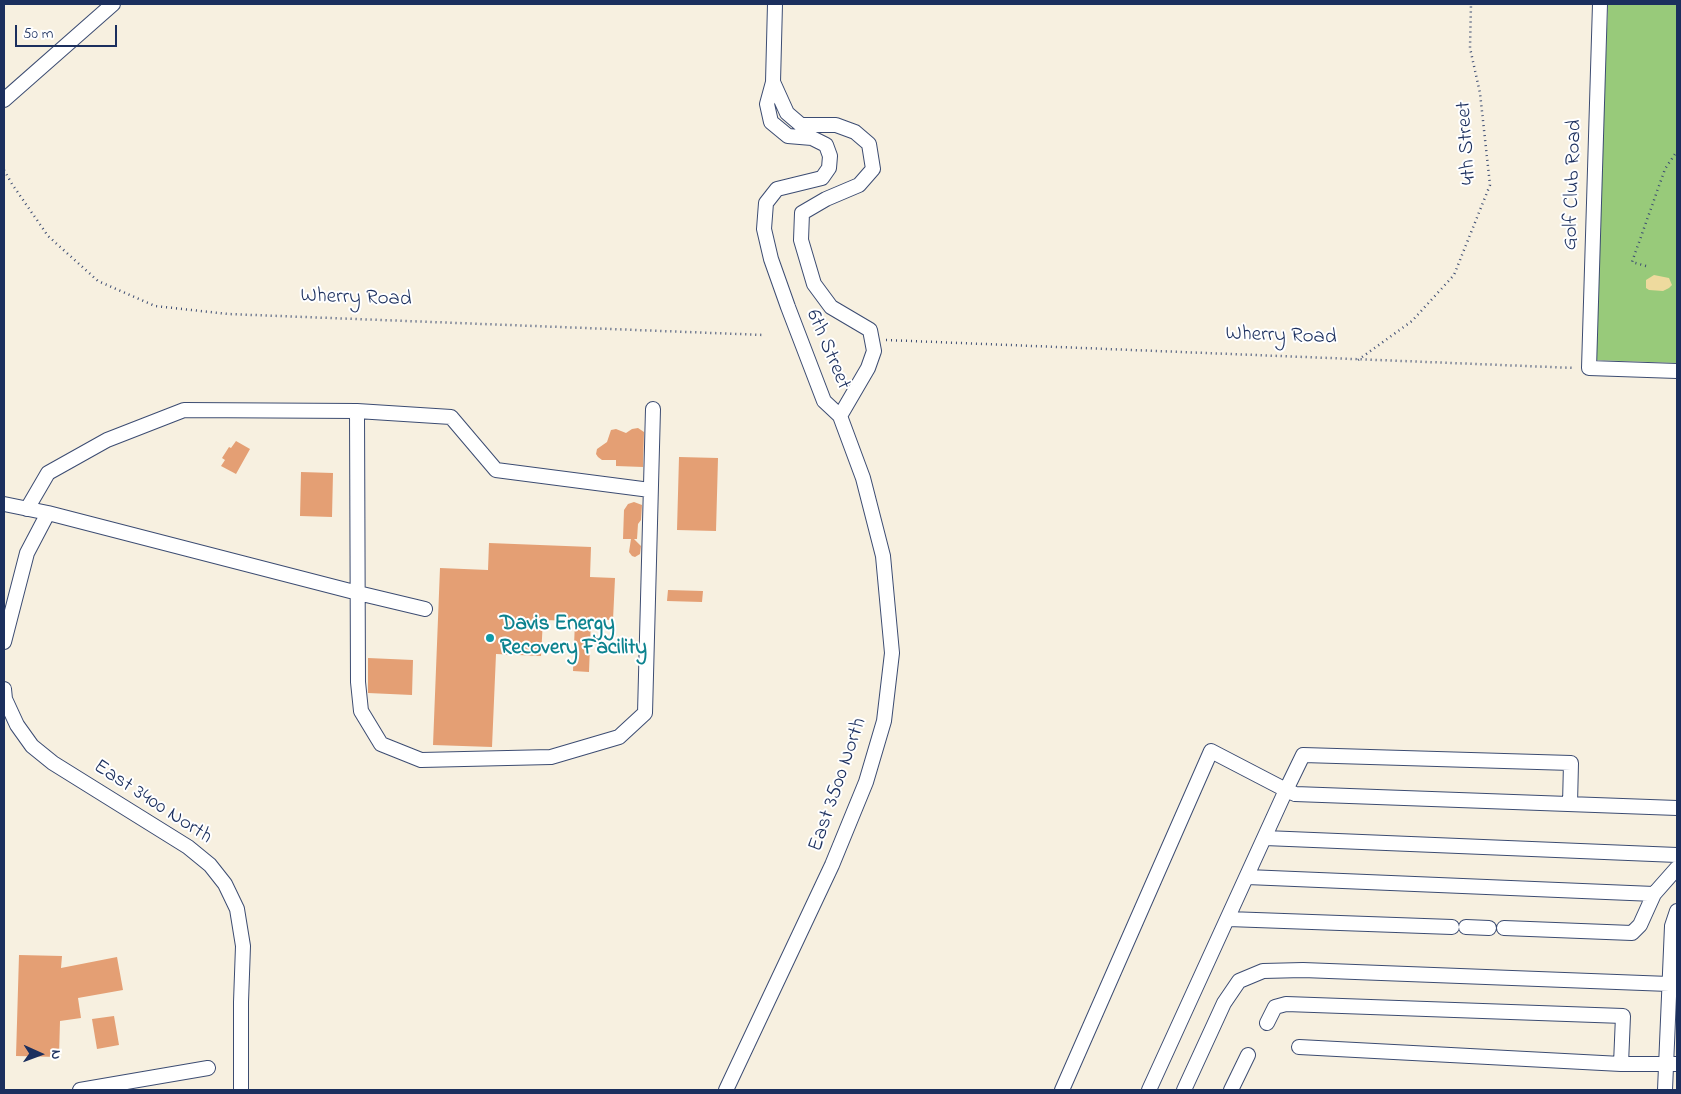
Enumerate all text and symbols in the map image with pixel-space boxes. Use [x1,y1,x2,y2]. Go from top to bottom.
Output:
scale bar [18,15,120,47]
text: 50 m [23,23,53,45]
street label: 4th Street [1453,100,1483,186]
street label: Golf Club Road [1559,119,1589,251]
street label: Wherry Road [300,284,412,314]
street label: 6th Street [799,306,855,394]
street label: Wherry Road [1225,322,1337,352]
place label: Davis Energy Recovery Facility [500,613,647,663]
marker: Davis Energy Recovery Facility [484,632,496,644]
street label: East 3500 North [804,715,874,855]
street label: East 3400 North [88,755,216,851]
north arrow [15,1029,65,1079]
text: N [45,1049,66,1060]

